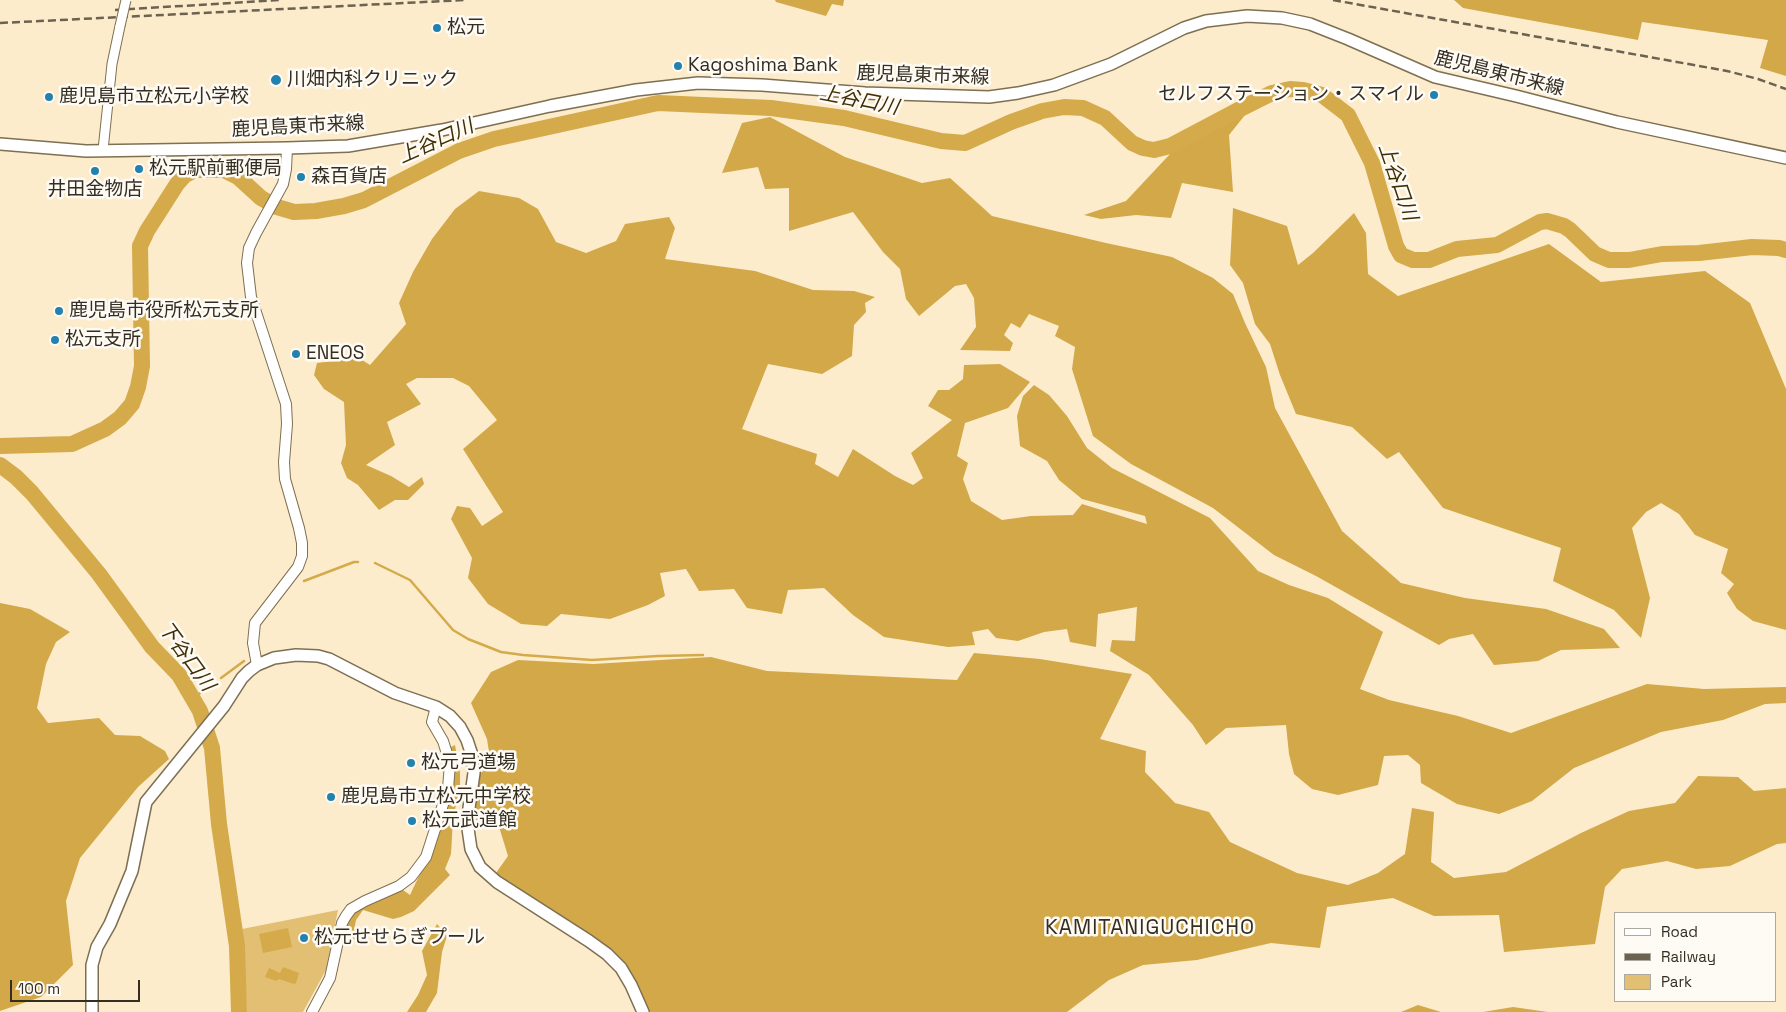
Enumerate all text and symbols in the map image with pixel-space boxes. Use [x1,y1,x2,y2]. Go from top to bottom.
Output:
place label: 松元 [447,17,485,39]
marker: 松元 [431,22,443,34]
street label: 鹿児島東市来線 [1432,47,1566,101]
place label: Kagoshima Bank [688,55,838,77]
marker: Kagoshima Bank [672,60,684,72]
street label: 鹿児島東市来線 [856,62,990,90]
place label: 川畑内科クリニック [287,69,458,91]
marker: 川畑内科クリニック [269,73,283,87]
water label: 上谷口川 [817,82,901,120]
place label: セルフステーション・スマイル [1158,84,1424,106]
place label: 鹿児島市立松元小学校 [59,86,249,108]
marker: セルフステーション・スマイル [1428,89,1440,101]
marker: 鹿児島市立松元小学校 [43,91,55,103]
street label: 鹿児島東市来線 [231,112,365,142]
water label: 上谷口川 [395,115,477,169]
water label: 上谷口川 [1373,140,1421,224]
place label: 松元駅前郵便局 [149,158,282,180]
marker: 松元駅前郵便局 [133,163,145,175]
marker: 井田金物店 [89,165,101,177]
place label: 森百貨店 [311,166,387,188]
marker: 森百貨店 [295,171,307,183]
place label: 井田金物店 [48,179,142,201]
place label: 鹿児島市役所松元支所 [69,300,259,322]
marker: 鹿児島市役所松元支所 [53,305,65,317]
place label: 松元支所 [65,329,141,351]
marker: 松元支所 [49,334,61,346]
place label: ENEOS [306,343,364,365]
marker: ENEOS [290,348,302,360]
water label: 下谷口川 [153,618,219,696]
place label: 松元弓道場 [421,752,516,774]
marker: 松元弓道場 [405,757,417,769]
place label: 鹿児島市立松元中学校 [341,786,531,808]
marker: 鹿児島市立松元中学校 [325,791,337,803]
place label: 松元武道館 [422,810,517,832]
marker: 松元武道館 [406,815,418,827]
legend [1614,912,1776,1002]
district label: KAMITANIGUCHICHO [1043,915,1257,941]
text: Road [1661,922,1698,941]
place label: 松元せせらぎプール [314,927,485,949]
marker: 松元せせらぎプール [298,932,310,944]
text: Railway [1661,947,1716,966]
scale bar [12,970,142,1002]
text: Park [1661,972,1692,991]
text: 100 m [18,979,60,998]

